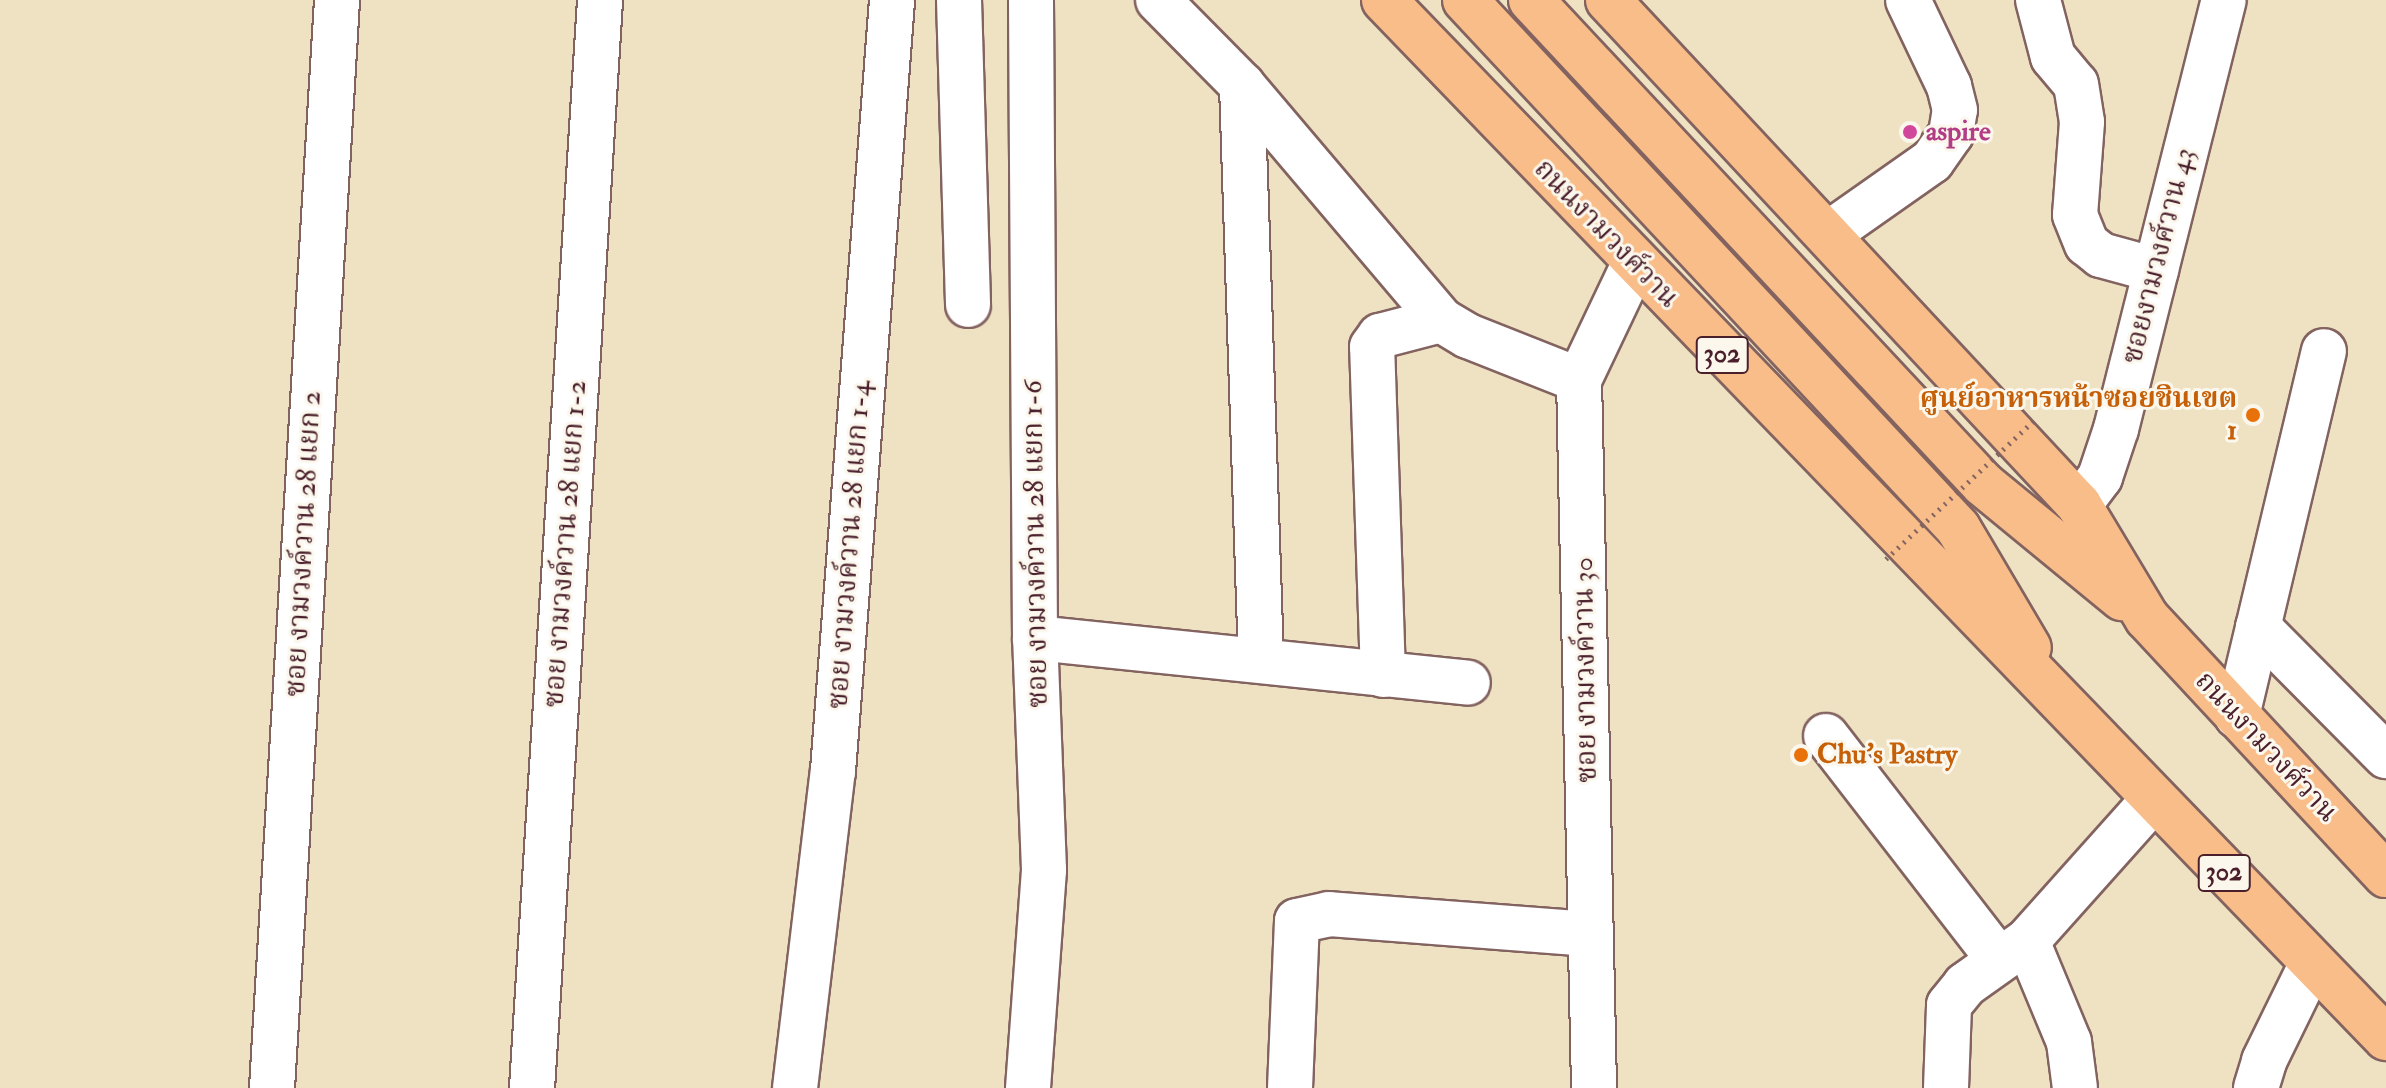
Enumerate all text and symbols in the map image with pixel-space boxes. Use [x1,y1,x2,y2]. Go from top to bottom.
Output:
place label: aspire [1926,115,1991,149]
marker: aspire [1901,123,1919,141]
street label: ซอยงามวงศ์วาน 43 [2116,145,2202,367]
street label: ถนนงามวงศ์วาน [1527,153,1685,315]
road number: 302 [1694,333,1750,377]
street label: ซอย งามวงค์วาน 28 แยก 1-2 [538,379,594,709]
street label: ซอย งามวงค์วาน 28 แยก 1-4 [822,380,878,710]
street label: ซอย งามวงค์วาน 28 แยก 1-6 [1016,380,1056,708]
place label: ศูนย์อาหารหน้าซอยชินเขต 1 [1920,382,2237,448]
street label: ซอย งามวงค์วาน 28 แยก 2 [279,390,329,698]
marker: ศูนย์อาหารหน้าซอยชินเขต 1 [2244,406,2262,424]
street label: ซอย งามวงค์วาน 30 [1567,557,1605,783]
street label: ถนนงามวงศ์วาน [2188,665,2344,829]
place label: Chu's Pastry [1817,738,1957,772]
marker: Chu's Pastry [1792,746,1810,764]
road number: 302 [2196,851,2252,895]

